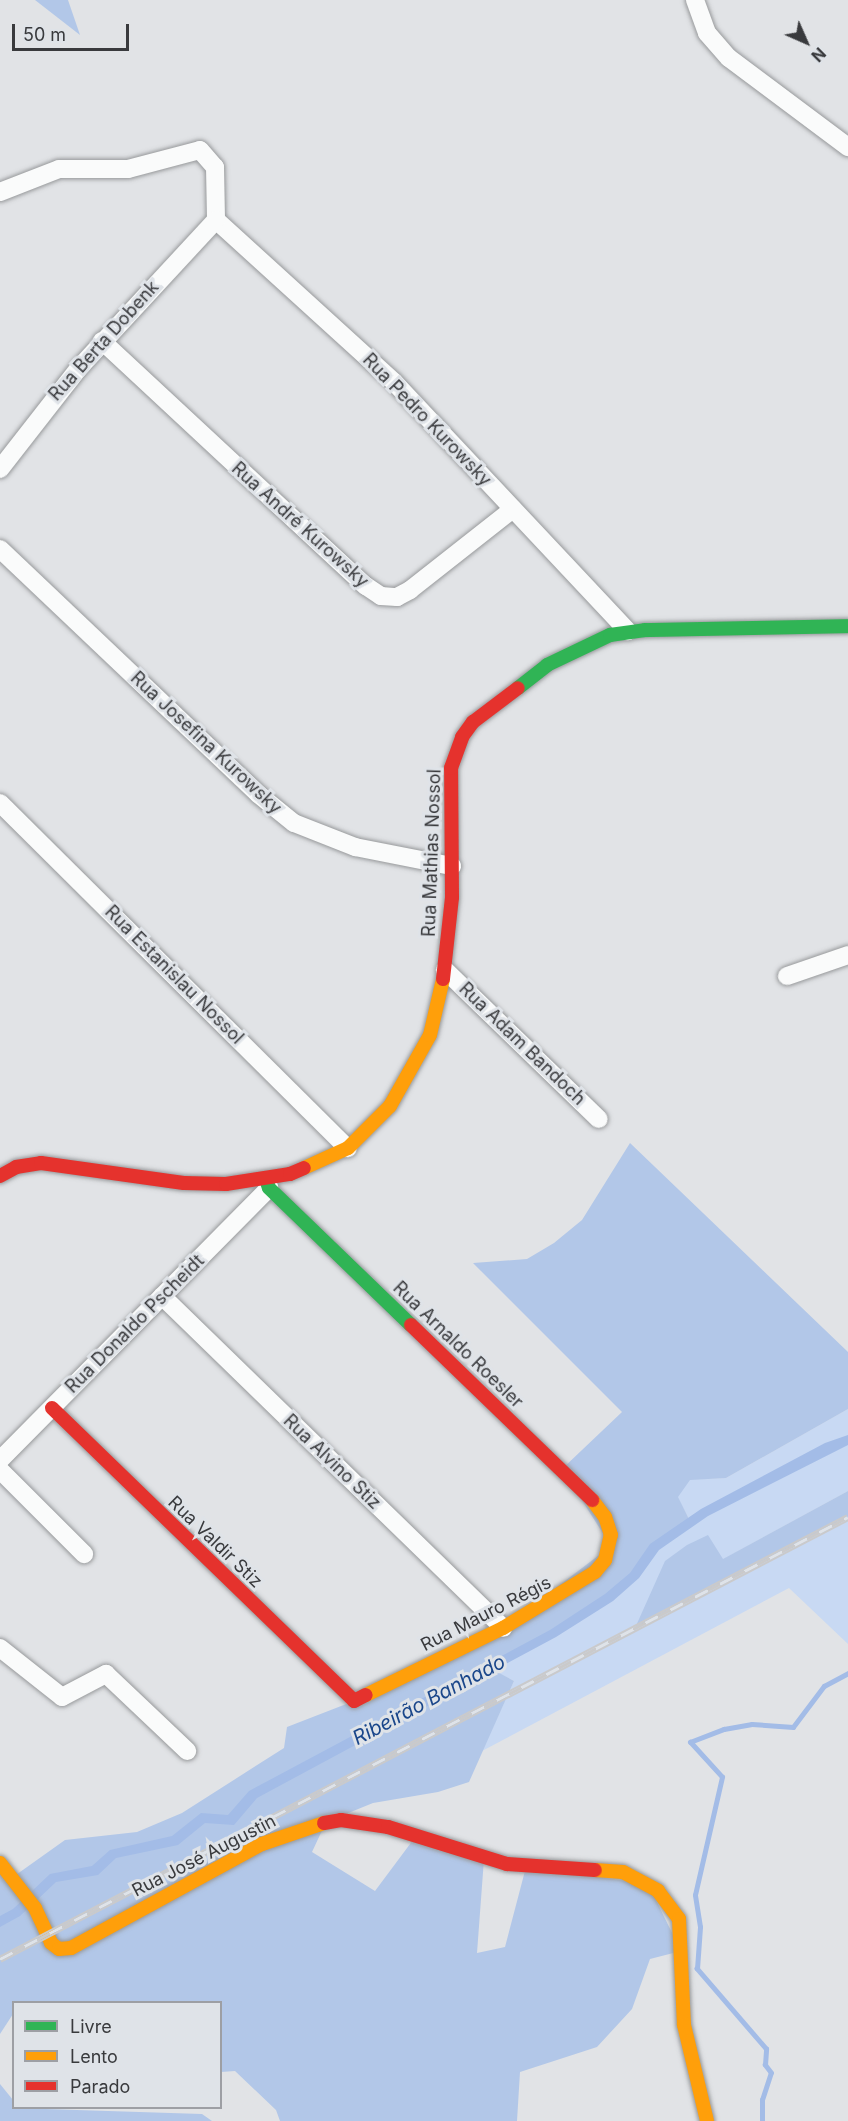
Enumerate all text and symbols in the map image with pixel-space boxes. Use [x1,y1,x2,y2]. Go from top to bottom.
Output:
scale bar [15,12,132,50]
north arrow [776,12,836,72]
text: 50 m [23,24,66,45]
text: N [807,43,830,66]
street label: Rua Berta Dobenk [45,277,163,405]
street label: Rua Pedro Kurowsky [358,349,496,491]
street label: Rua André Kurowsky [227,458,373,592]
street label: Rua Josefina Kurowsky [126,667,286,819]
street label: Rua Mathias Nossol [418,769,446,937]
street label: Rua Estanislau Nossol [100,901,248,1049]
street label: Rua Adam Bandoch [454,978,590,1110]
street label: Rua Donaldo Pscheidt [61,1250,209,1398]
street label: Rua Arnaldo Roesler [388,1277,528,1413]
street label: Rua Alvino Stiz [279,1410,385,1514]
street label: Rua Valdir Stiz [164,1492,266,1592]
street label: Rua Mauro Régis [417,1572,555,1656]
water label: Ribeirão Banhado [349,1650,509,1750]
street label: Rua José Augustin [128,1810,280,1902]
legend [12,2001,222,2109]
text: Livre [70,2016,112,2037]
text: Lento [70,2046,118,2067]
text: Parado [70,2076,130,2097]

